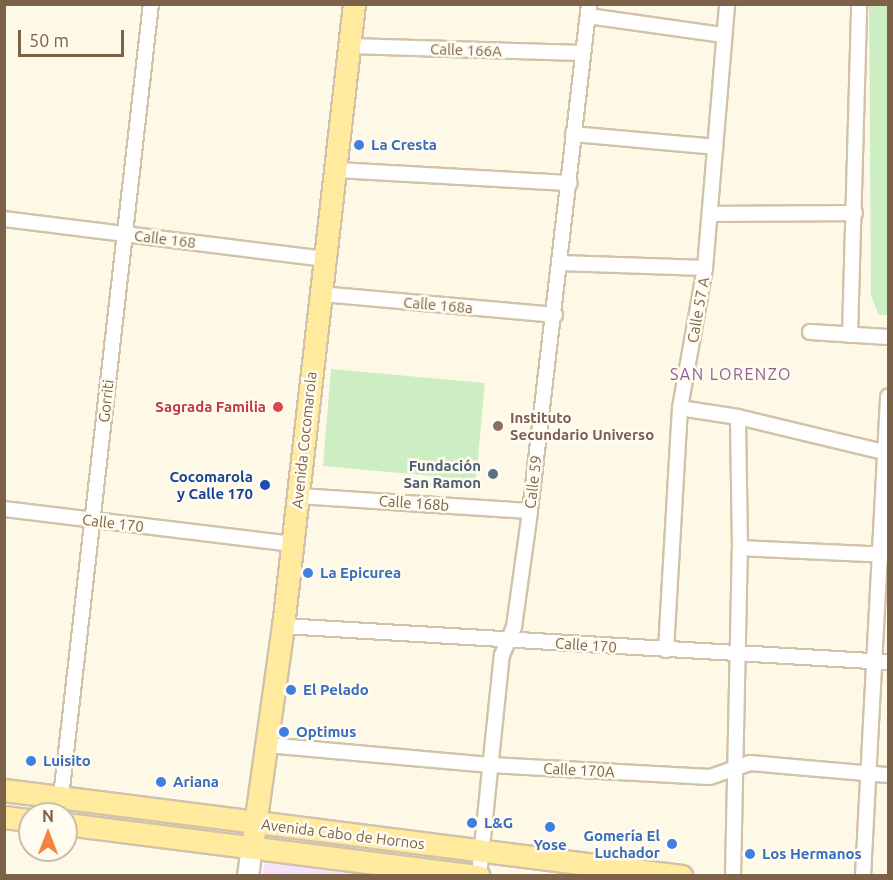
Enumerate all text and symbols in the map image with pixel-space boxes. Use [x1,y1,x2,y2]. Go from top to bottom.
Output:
scale bar [21,18,128,56]
text: 50 m [29,30,69,50]
street label: Calle 166A [430,40,502,60]
place label: La Cresta [371,136,437,154]
marker: La Cresta [352,138,366,152]
street label: Calle 168 [133,226,197,252]
street label: Calle 57 A [683,276,713,344]
street label: Calle 168a [403,293,473,317]
district label: SAN LORENZO [670,364,792,384]
street label: Avenida Cocomarola [288,371,320,509]
street label: Gorriti [95,379,117,423]
place label: Sagrada Familia [155,398,266,416]
marker: Sagrada Familia [271,400,285,414]
place label: Instituto Secundario Universo [510,408,654,443]
marker: Instituto Secundario Universo [491,419,505,433]
street label: Calle 59 [521,454,545,510]
place label: Fundación San Ramon [403,456,481,491]
place label: Cocomarola y Calle 170 [169,467,253,502]
marker: Fundación San Ramon [486,467,500,481]
marker: Cocomarola y Calle 170 [258,478,272,492]
street label: Calle 168b [378,492,450,514]
street label: Calle 170 [81,510,145,536]
place label: La Epicurea [320,564,401,582]
marker: La Epicurea [301,566,315,580]
street label: Calle 170 [555,634,617,656]
place label: El Pelado [303,681,369,699]
marker: El Pelado [284,683,298,697]
place label: Optimus [296,723,356,741]
marker: Optimus [277,725,291,739]
place label: Luisito [43,752,91,770]
marker: Luisito [24,754,38,768]
street label: Calle 170A [543,759,615,781]
place label: Ariana [173,773,219,791]
marker: Ariana [154,775,168,789]
north arrow [18,802,78,862]
text: N [42,807,54,825]
place label: L&G [484,814,513,832]
street label: Avenida Cabo de Hornos [260,815,426,853]
marker: L&G [465,816,479,830]
marker: Yose [543,820,557,834]
place label: Gomería El Luchador [584,826,660,861]
place label: Yose [533,836,567,854]
marker: Gomería El Luchador [665,837,679,851]
place label: Los Hermanos [762,845,862,863]
marker: Los Hermanos [743,847,757,861]

